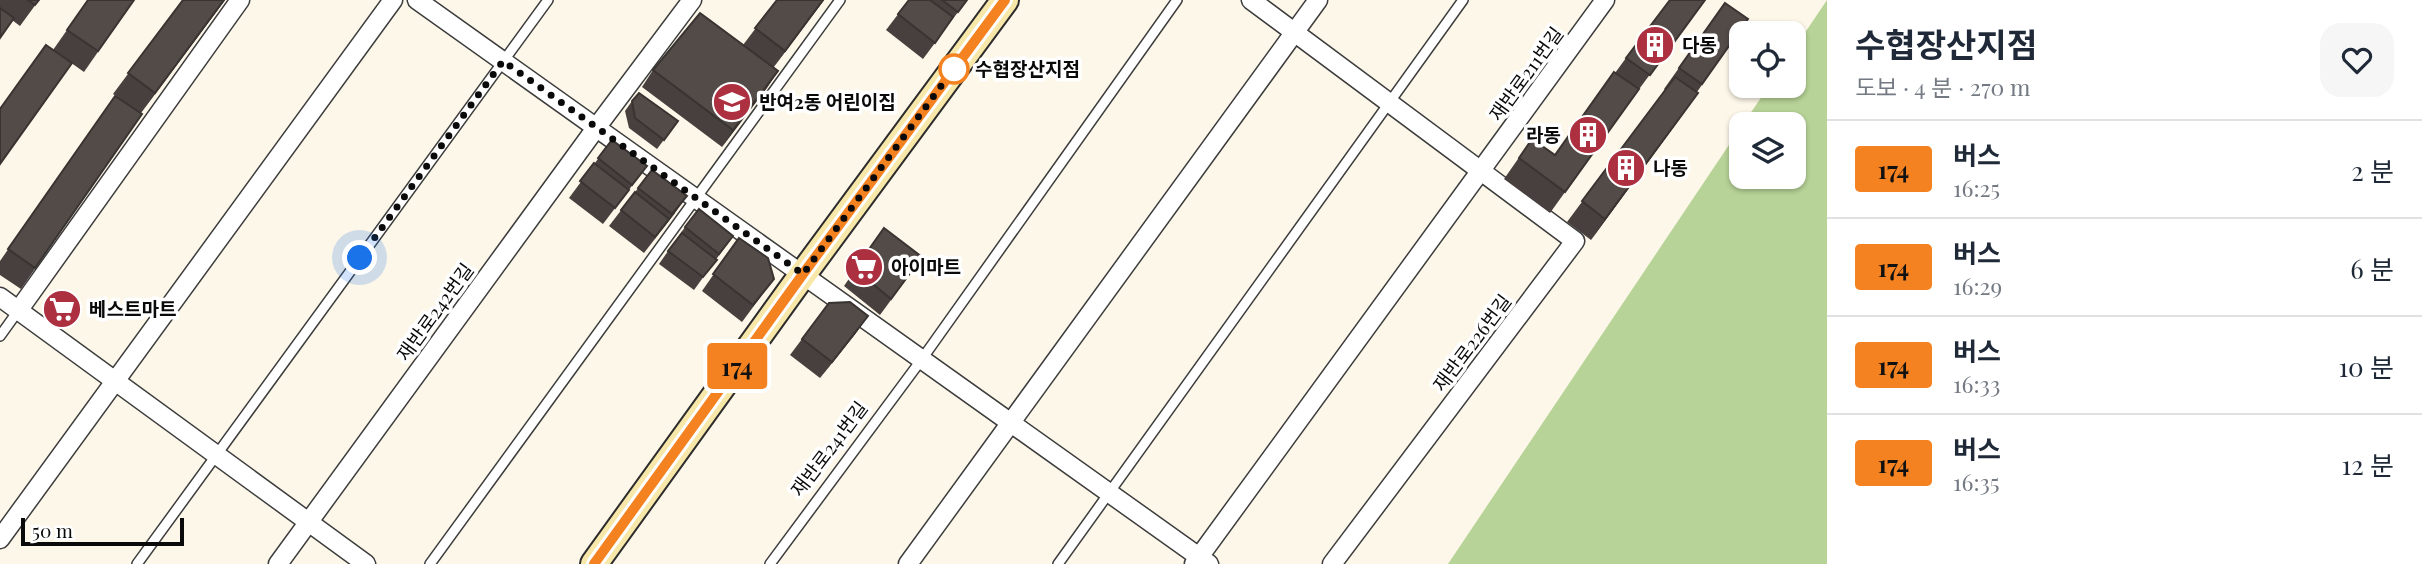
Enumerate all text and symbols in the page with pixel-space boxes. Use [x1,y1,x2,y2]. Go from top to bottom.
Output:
street label: 재반로211번길 [1482,21,1568,126]
map controls [1729,21,1806,189]
button: locate [1729,21,1806,98]
text: 수협장산지점 [1855,21,2037,65]
button: heart [2320,23,2394,97]
building icon: 다동 [1634,24,1676,66]
place label: 다동 [1682,31,1717,57]
marker: 수협장산지점 [939,54,969,84]
place label: 수협장산지점 [975,55,1080,81]
text: 도보 · 4 분 · 270 m [1855,71,2030,102]
school or university icon: 반여2동 어린이집 [711,81,753,123]
place label: 반여2동 어린이집 [759,88,896,114]
button: layers [1729,112,1806,189]
building icon: 라동 [1567,114,1609,156]
place label: 라동 [1526,121,1561,147]
text: 버스 [1953,137,2001,172]
building icon: 나동 [1605,147,1647,189]
text: 174 [1878,153,1909,185]
text: 2 분 [2351,153,2394,188]
place label: 나동 [1653,154,1688,180]
text: 16:25 [1953,172,2000,203]
text: 버스 [1953,235,2001,270]
your location [342,240,377,275]
supermarket icon: 아이마트 [843,246,885,288]
text: 174 [1878,251,1909,283]
text: 6 분 [2350,251,2394,286]
place label: 아이마트 [891,253,961,279]
street label: 재반로242번길 [390,257,479,366]
text: 16:29 [1953,270,2002,301]
supermarket icon: 베스트마트 [41,288,83,330]
street label: 재반로226번길 [1426,288,1516,396]
place label: 베스트마트 [89,295,176,321]
text: 버스 [1953,333,2001,368]
line badge: 174 [697,343,777,389]
text: 174 [1878,349,1909,381]
text: 10 분 [2338,349,2394,384]
text: 174 [721,350,753,382]
text: 16:33 [1953,368,2000,399]
street label: 재반로241번길 [784,395,873,501]
text: 버스 [1953,431,2001,466]
text: 174 [1878,447,1909,479]
text: 12 분 [2342,447,2394,482]
text: 16:35 [1953,466,1999,497]
scale bar [21,515,184,547]
text: 50 m [32,517,73,543]

